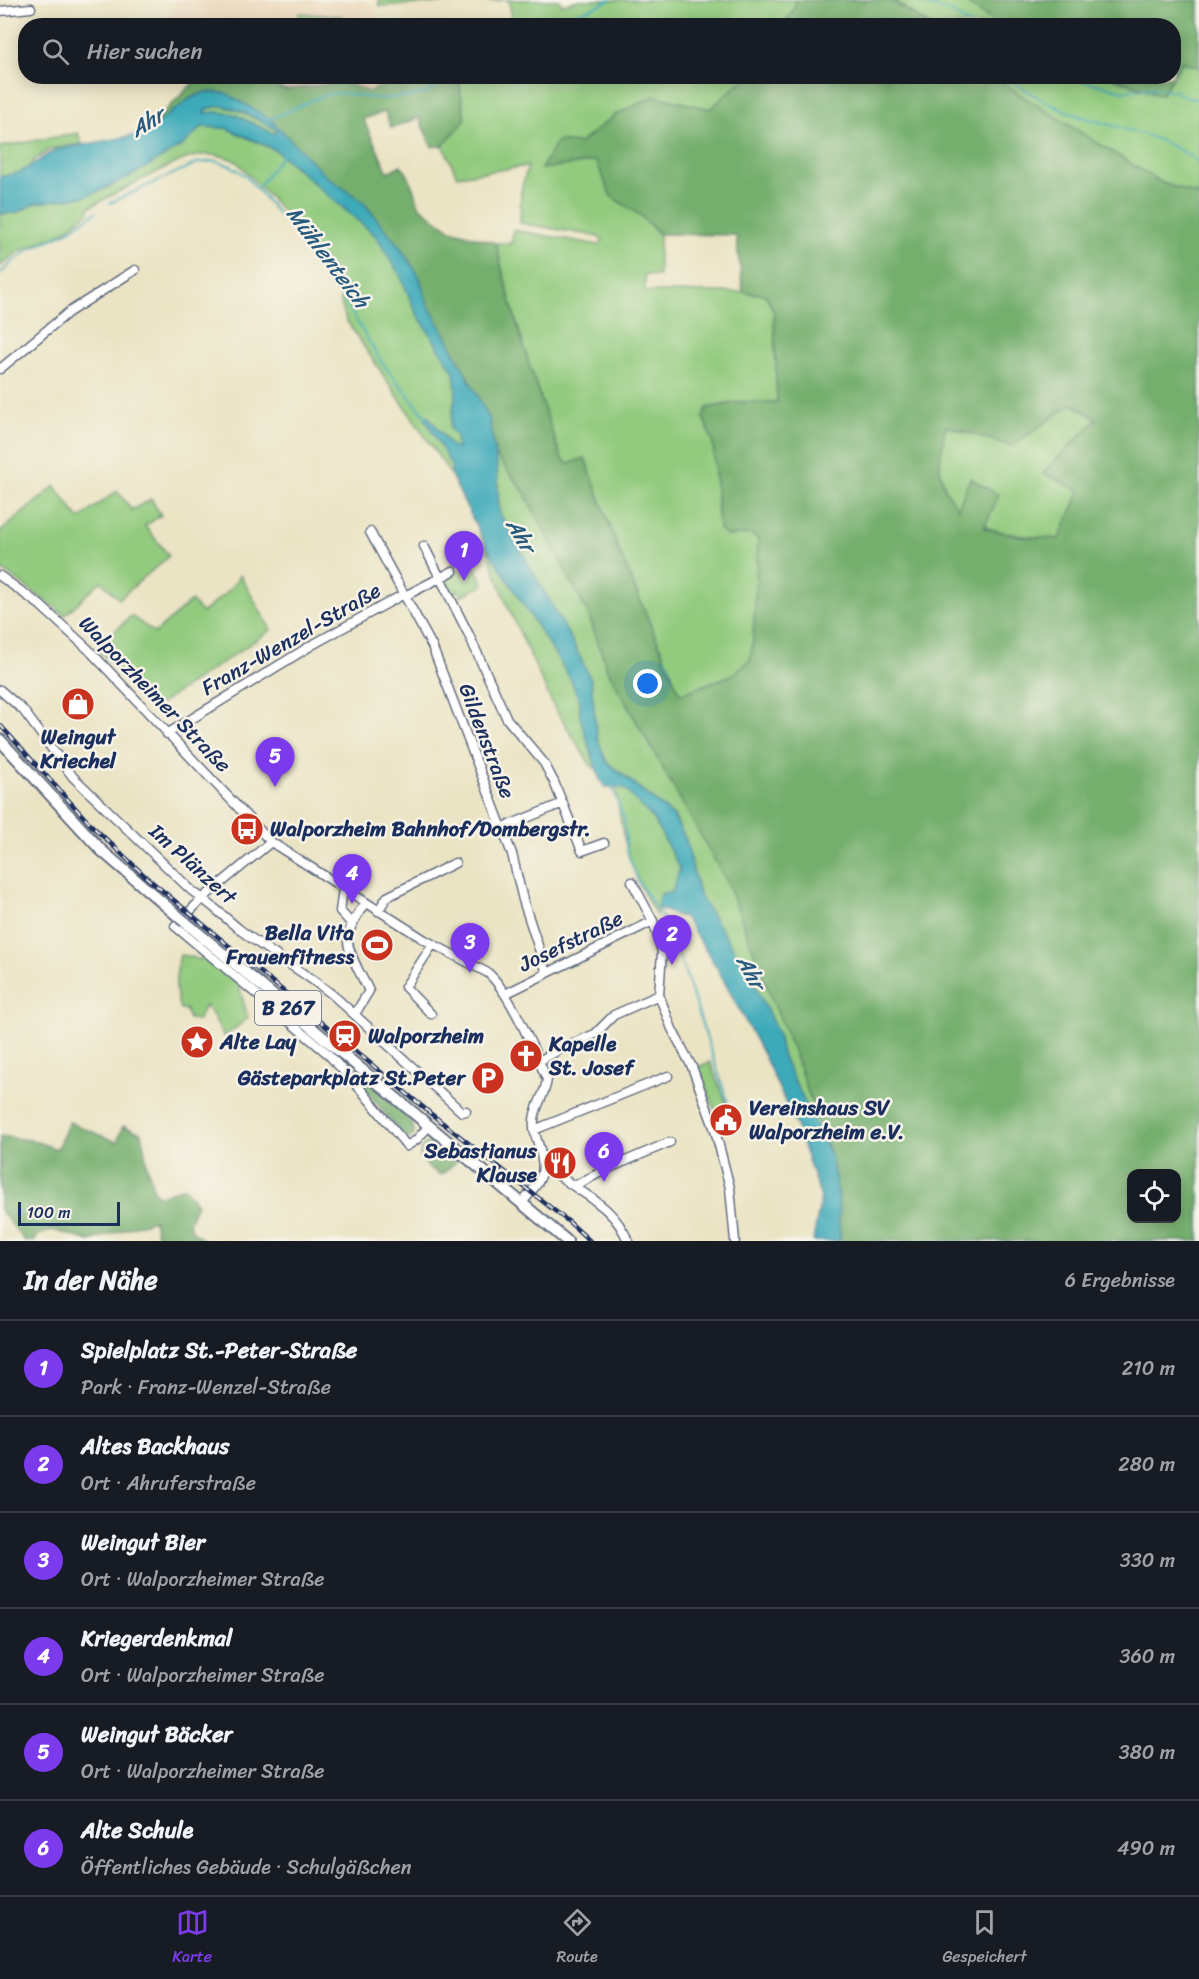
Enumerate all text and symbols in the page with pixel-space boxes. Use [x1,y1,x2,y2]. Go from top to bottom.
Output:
search box [18,18,1181,84]
text: Hier suchen [87,32,202,71]
icon: search [39,35,72,68]
water label: Ahr [121,94,176,148]
water label: Mühlenteich [276,197,381,319]
water label: Ahr [495,509,549,563]
pin: 1 [444,532,484,581]
street label: Franz-Wenzel-Straße [194,572,389,706]
street label: Walporzheimer Straße [69,606,241,782]
your location [633,669,662,698]
street label: Gildenstraße [448,678,527,805]
shop icon: Weingut Kriechel [60,686,96,722]
place label: Weingut Kriechel [39,718,117,780]
pin: 5 [256,738,294,787]
place label: Walporzheim Bahnhof/Dombergstr. [270,810,591,848]
bus stop icon: Walporzheim Bahnhof/Dombergstr. [229,811,265,847]
street label: Im Plänzert [139,813,247,915]
pin: 4 [332,854,372,904]
street label: Josefstraße [511,899,630,983]
place label: Bella Vita Frauenfitness [225,914,354,976]
pin: 2 [652,916,692,965]
pin: 3 [450,924,490,973]
sports icon: Bella Vita Frauenfitness [359,927,395,963]
water label: Ahr [725,946,778,1000]
road number: B 267 [255,991,321,1025]
place label: Walporzheim [368,1017,484,1055]
station icon: Walporzheim [327,1018,363,1054]
place label: Alte Lay [219,1023,297,1061]
place icon: Alte Lay [179,1024,215,1060]
place label: Kapelle St. Josef [548,1025,636,1087]
church icon: Kapelle St. Josef [508,1038,544,1074]
place label: Gästeparkplatz St.Peter [237,1059,466,1097]
parking icon: Gästeparkplatz St.Peter [470,1060,506,1096]
place label: Vereinshaus SV Walporzheim e.V. [749,1089,904,1151]
public building icon: Vereinshaus SV Walporzheim e.V. [708,1102,744,1138]
place label: Sebastianus Klause [423,1132,538,1194]
pin: 6 [584,1132,624,1182]
restaurant icon: Sebastianus Klause [542,1145,578,1181]
map controls [1127,1169,1181,1223]
button: locate [1127,1169,1181,1223]
text: 100 m [27,1198,71,1227]
scale bar [18,1199,120,1226]
text: In der Nähe [24,1257,158,1303]
text: 6 Ergebnisse [1065,1263,1175,1298]
text: Spielplatz St.-Peter-Straße [81,1331,357,1370]
text: 1 [39,1351,48,1386]
text: 210 m [1122,1351,1175,1386]
text: Park · Franz-Wenzel-Straße [81,1370,331,1405]
text: Altes Backhaus [81,1427,229,1466]
text: 2 [38,1447,49,1482]
text: 280 m [1118,1447,1175,1482]
text: Ort · Ahruferstraße [81,1466,256,1501]
text: Weingut Bier [81,1523,205,1562]
text: 3 [38,1543,49,1578]
text: 330 m [1120,1543,1175,1578]
text: Ort · Walporzheimer Straße [81,1562,325,1597]
text: Kriegerdenkmal [81,1619,232,1658]
text: 4 [37,1639,50,1674]
text: 360 m [1119,1639,1175,1674]
text: Ort · Walporzheimer Straße [81,1658,325,1693]
text: Weingut Bäcker [81,1715,233,1754]
text: 5 [37,1735,50,1770]
text: 380 m [1119,1735,1175,1770]
text: Ort · Walporzheimer Straße [81,1754,325,1789]
text: Alte Schule [81,1811,193,1850]
text: 6 [38,1831,49,1866]
text: 490 m [1117,1831,1175,1866]
text: Öffentliches Gebäude · Schulgäßchen [81,1850,412,1885]
tab: Karte [172,1906,212,1971]
tab: Route [557,1906,598,1971]
tab: Gespeichert [942,1906,1027,1971]

